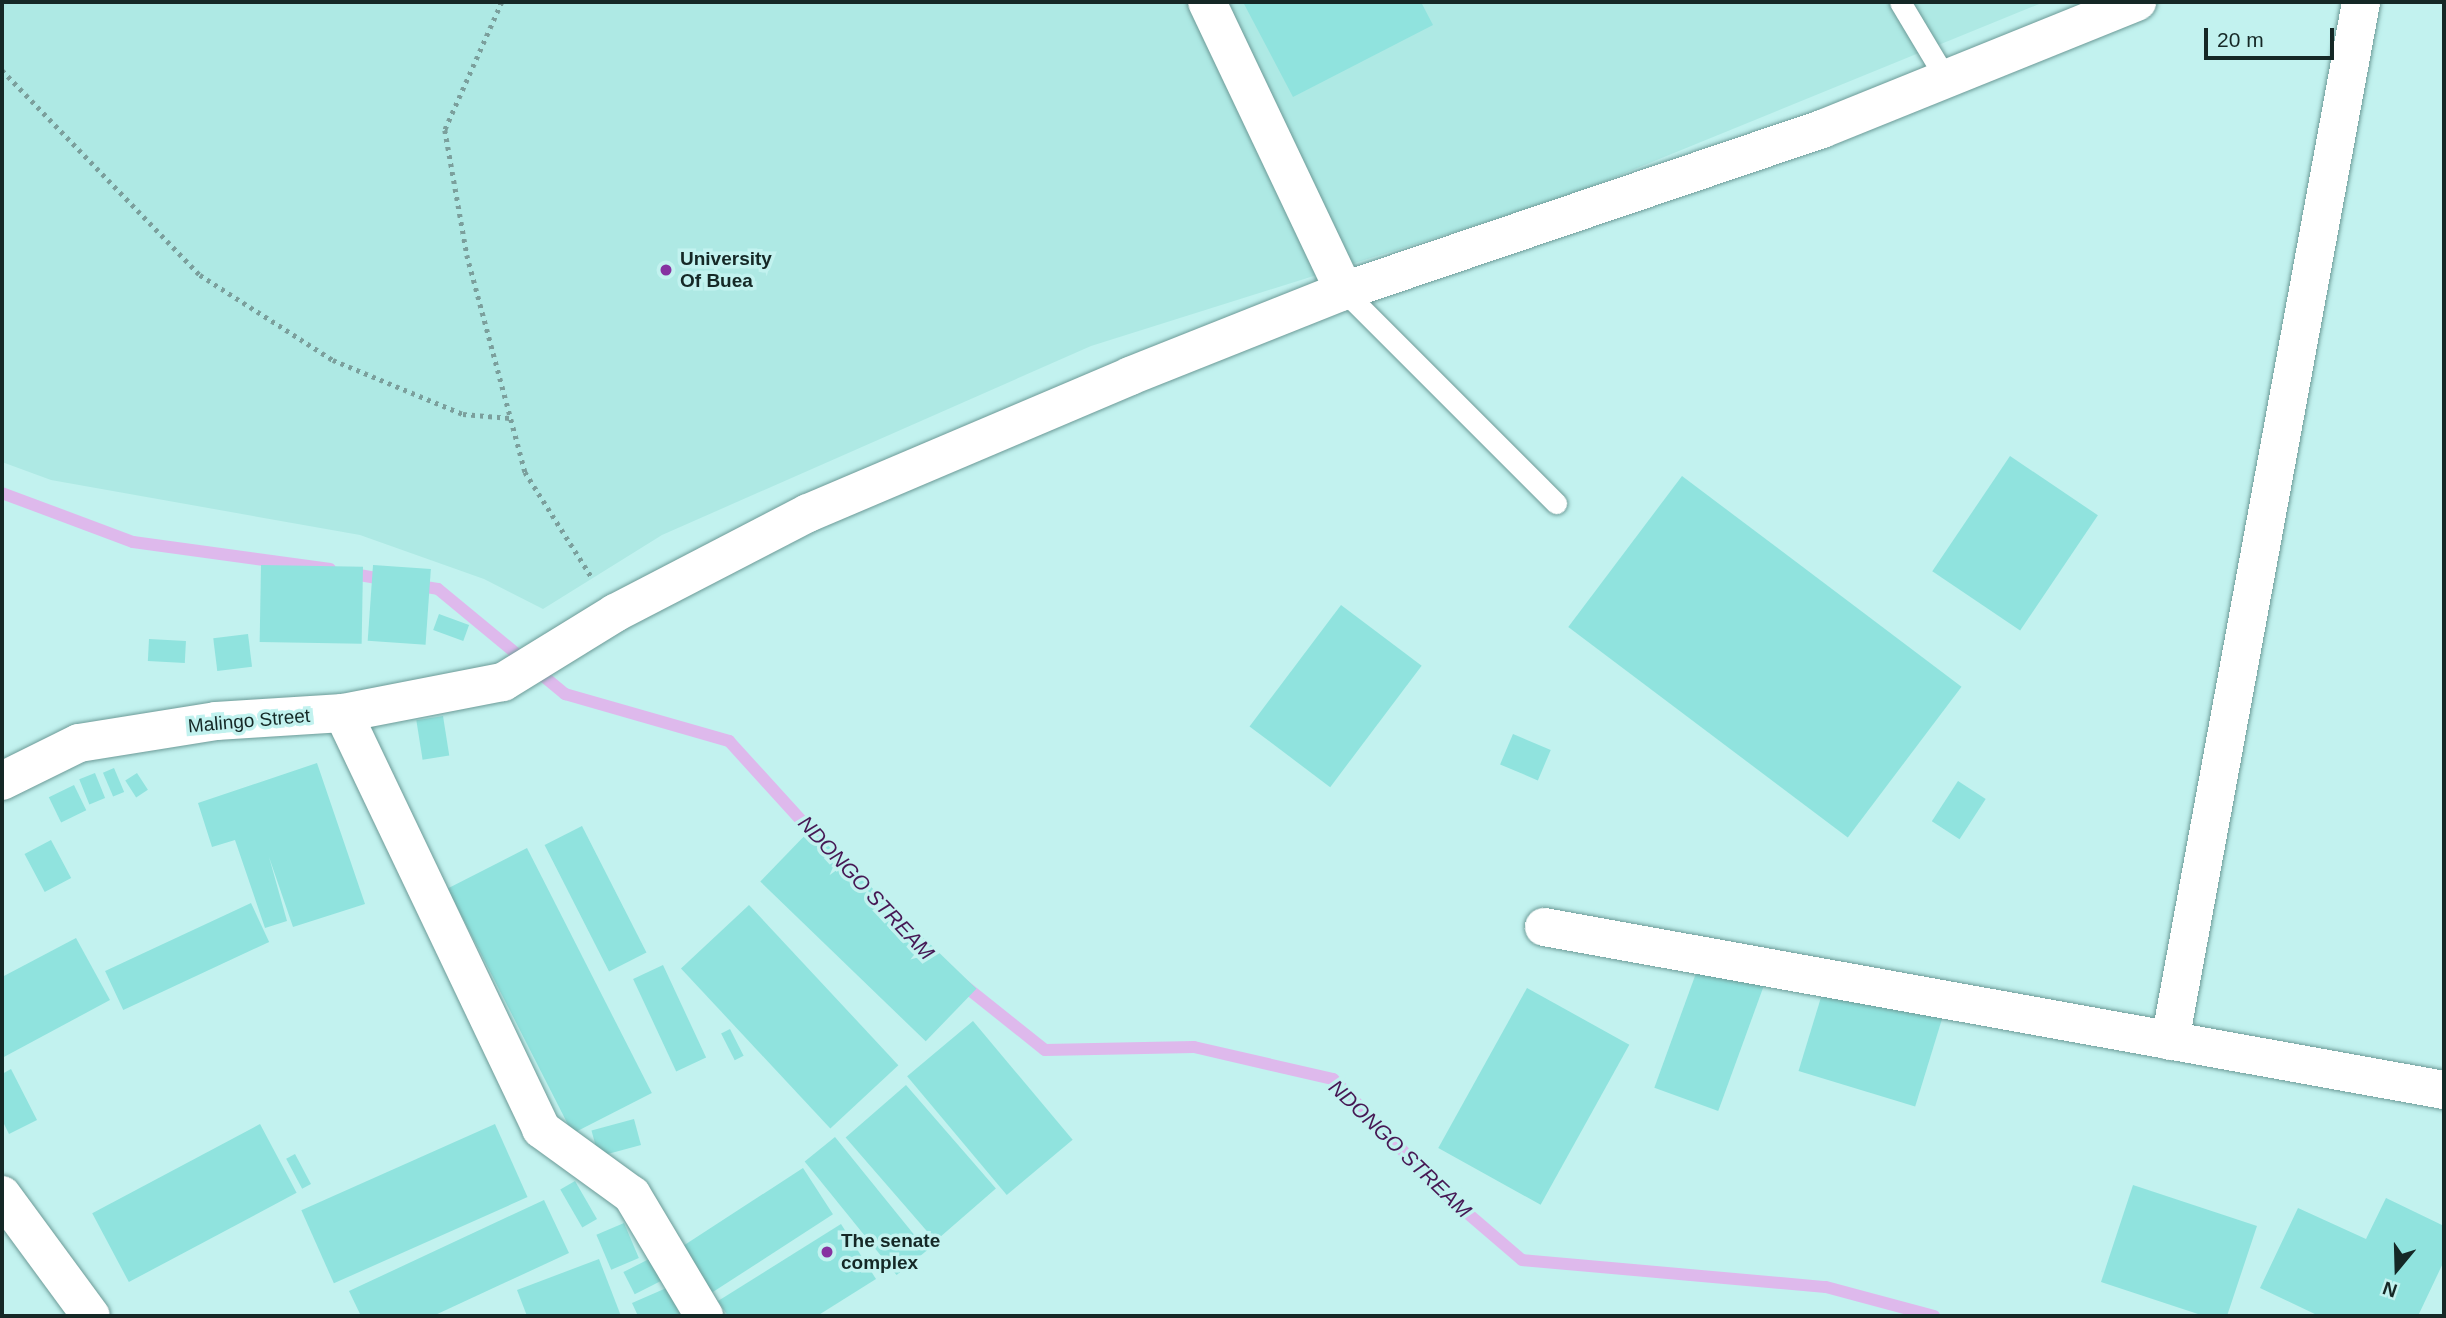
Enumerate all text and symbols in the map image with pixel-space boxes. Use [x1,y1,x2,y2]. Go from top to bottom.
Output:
scale bar [2208,14,2338,58]
text: 20 m [2217,28,2264,51]
place label: University Of Buea [680,248,772,292]
marker: University Of Buea [658,262,674,278]
street label: Malingo Street [187,704,311,738]
water label: NDONGO STREAM [793,811,939,965]
water label: NDONGO STREAM [1324,1075,1476,1223]
place label: The senate complex [841,1230,940,1274]
north arrow [2362,1234,2432,1304]
marker: The senate complex [819,1244,835,1260]
text: N [2380,1277,2400,1301]

